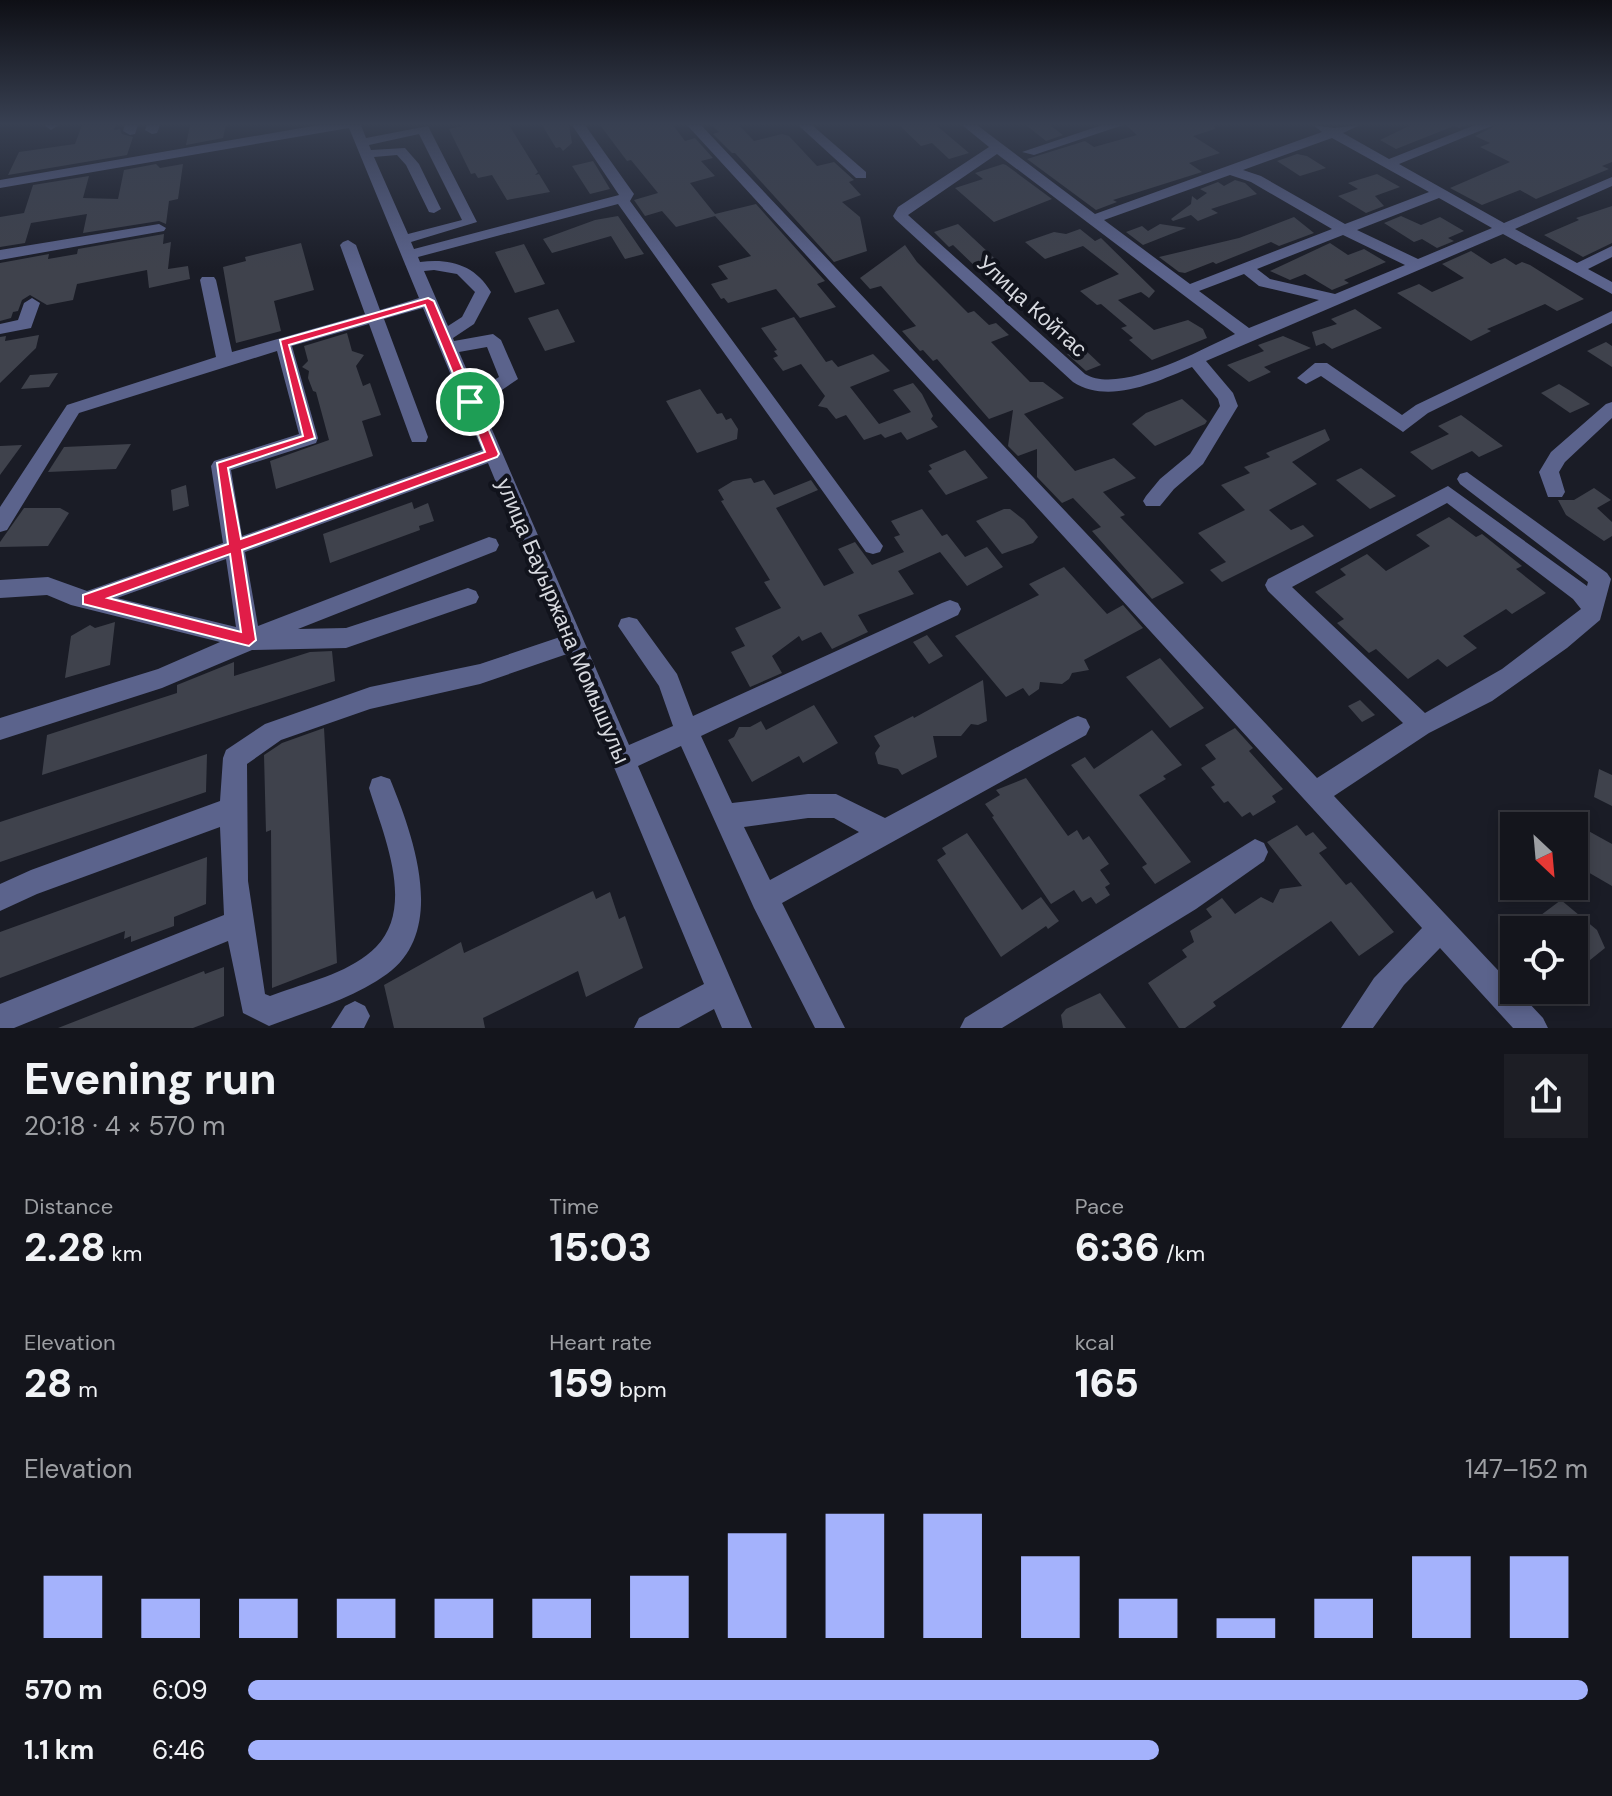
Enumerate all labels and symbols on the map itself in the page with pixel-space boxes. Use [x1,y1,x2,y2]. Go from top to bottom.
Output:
street label: Улица Койтас [971,249,1093,363]
pin [436,368,504,436]
street label: улица Бауыржана Момышулы [490,474,636,768]
north arrow [1500,812,1588,900]

